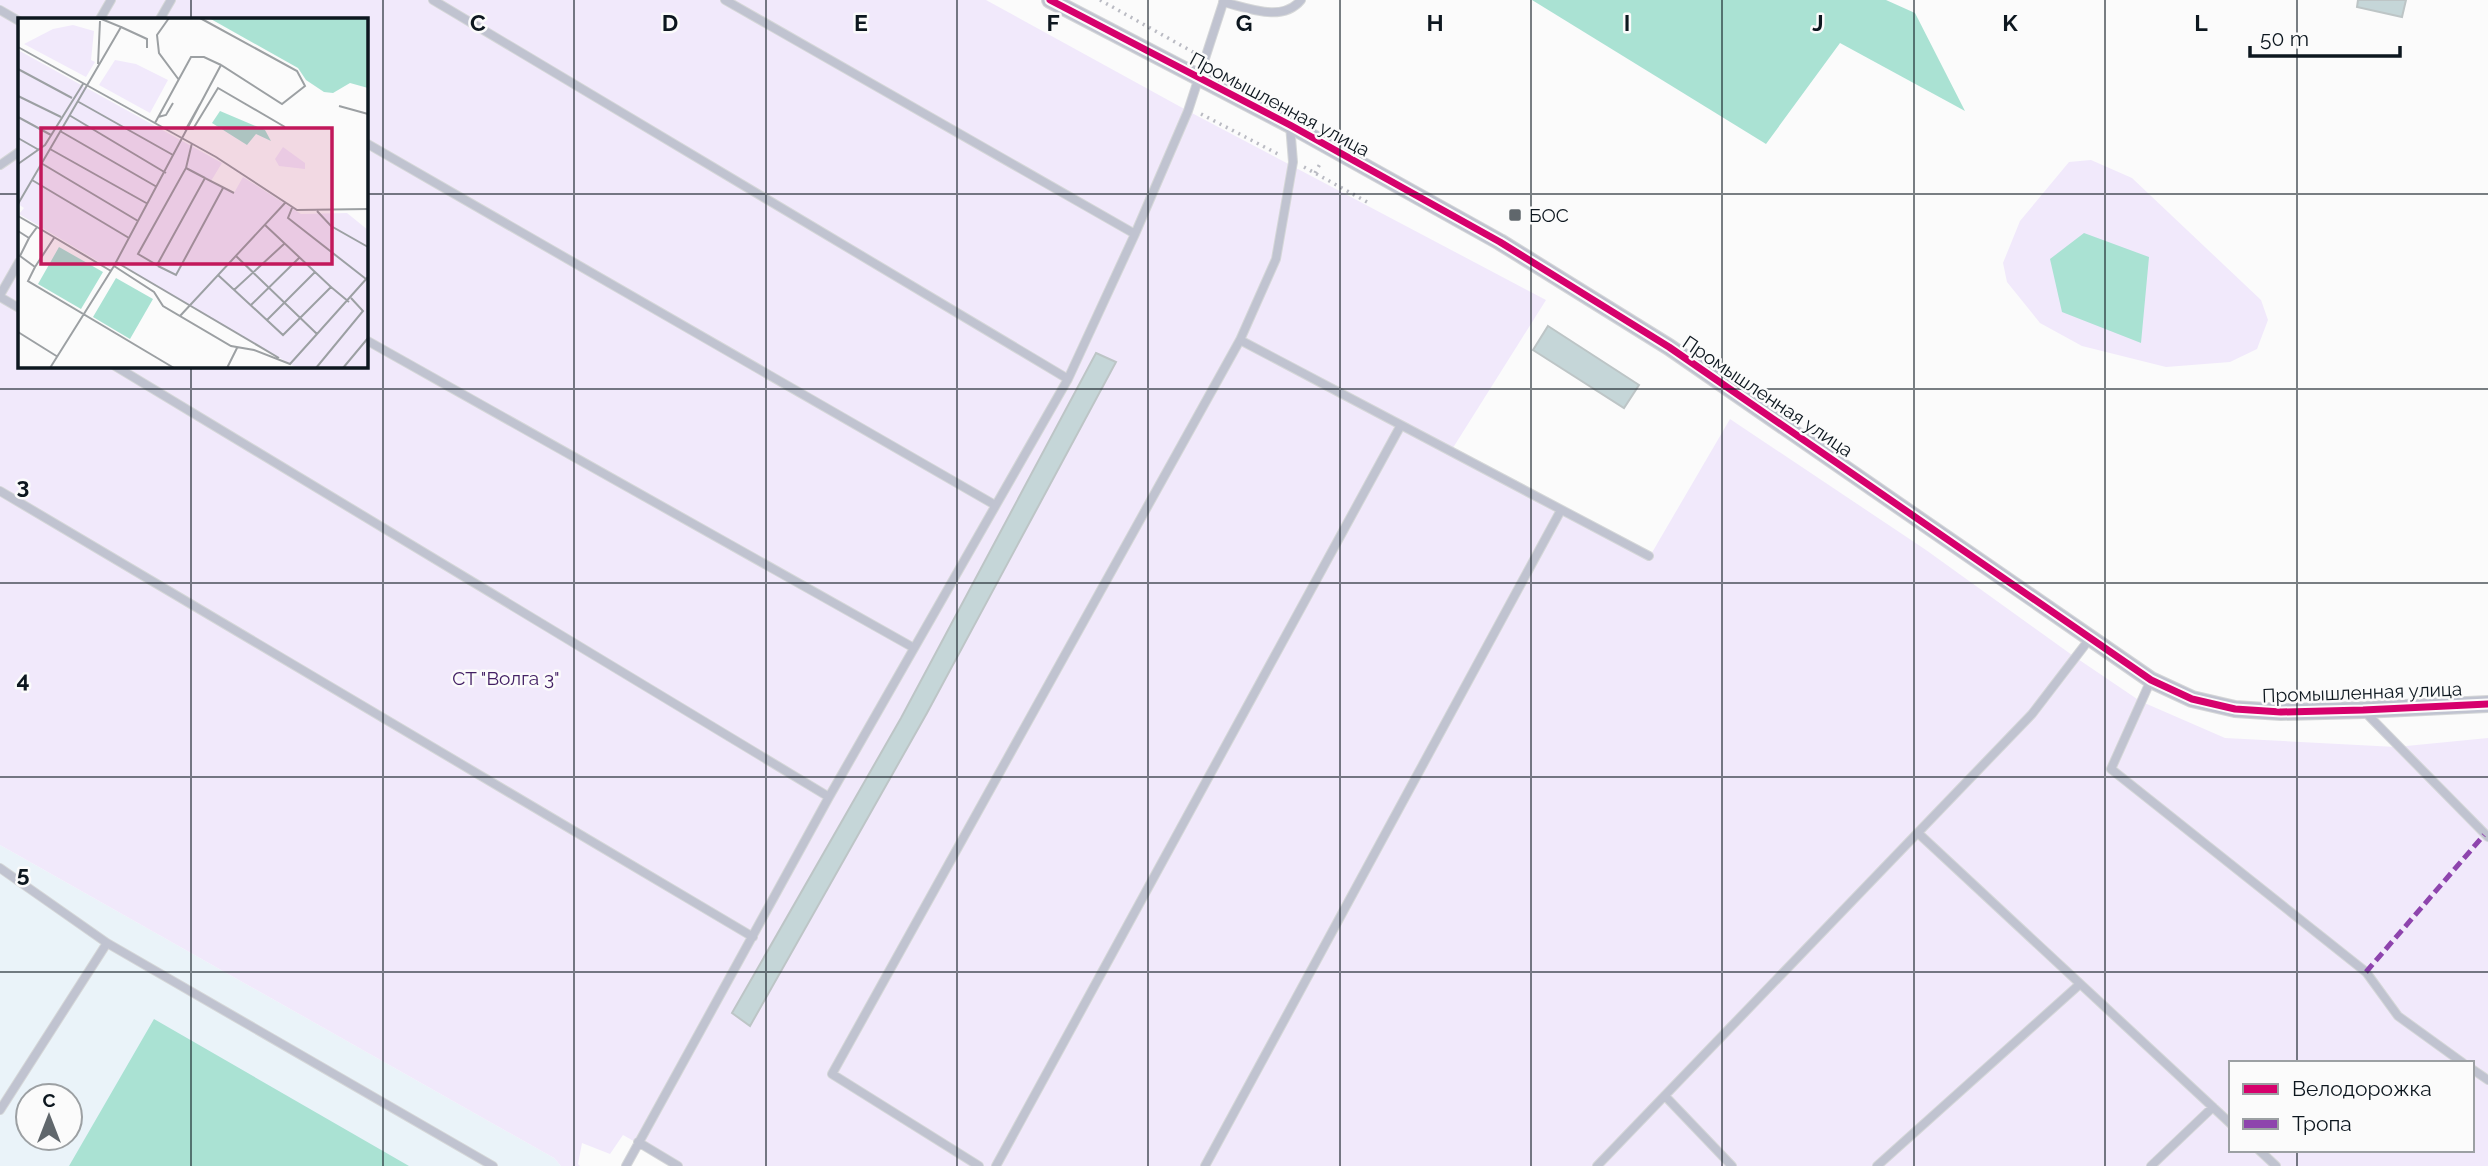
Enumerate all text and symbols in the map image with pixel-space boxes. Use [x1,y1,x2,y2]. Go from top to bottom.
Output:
text: C [470,9,486,36]
text: D [662,9,678,36]
text: E [854,9,868,36]
text: F [1046,9,1060,36]
text: G [1236,9,1252,36]
text: H [1426,9,1444,36]
text: I [1624,9,1630,36]
text: J [1812,9,1824,36]
text: K [2002,9,2018,36]
text: L [2194,9,2208,36]
scale bar [2250,14,2400,58]
inset map [18,18,368,368]
text: 50 m [2260,26,2309,51]
street label: Промышленная улица [1186,47,1374,161]
place label: БОС [1529,204,1569,226]
marker: БОС [1507,207,1523,223]
street label: Промышленная улица [1679,331,1857,461]
text: 3 [17,472,29,499]
text: 4 [16,666,30,693]
park label: СТ "Волга 3" [452,667,560,689]
street label: Промышленная улица [2261,678,2463,706]
text: 5 [17,860,30,887]
legend [2229,1061,2474,1152]
text: Велодорожка [2292,1076,2432,1101]
north arrow [14,1082,84,1152]
text: С [42,1089,56,1111]
text: Тропа [2292,1111,2352,1136]

